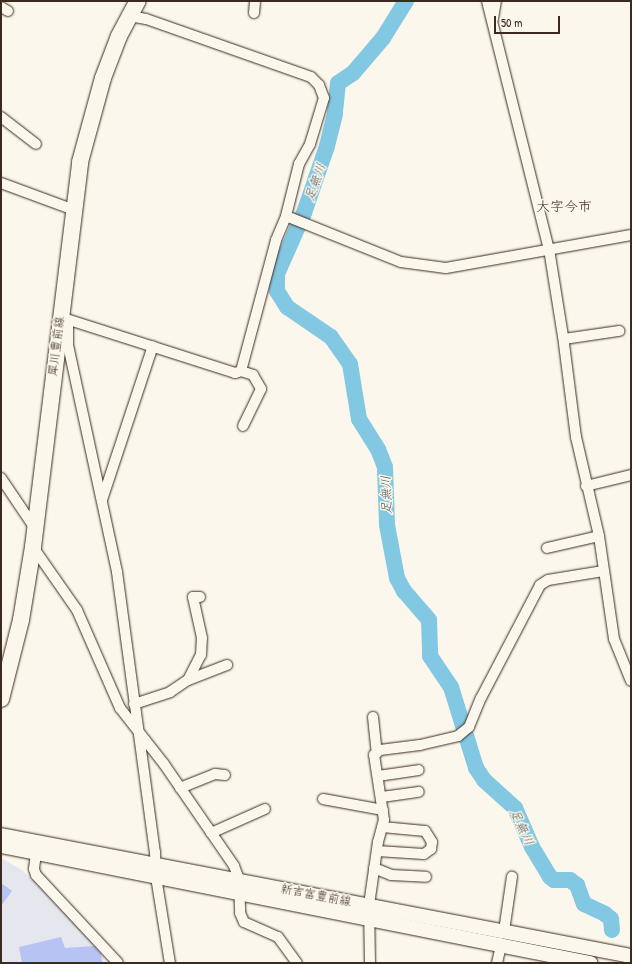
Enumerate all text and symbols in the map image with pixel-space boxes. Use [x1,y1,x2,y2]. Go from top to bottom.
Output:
scale bar [496,8,562,34]
text: 50 m [501,14,522,31]
water label: 足無川 [301,161,329,203]
district label: 大字今市 [536,198,592,214]
street label: 犀川豊前線 [45,315,67,377]
water label: 足無川 [378,475,394,515]
water label: 足無川 [506,806,538,848]
street label: 新吉富豊前線 [279,881,353,909]

